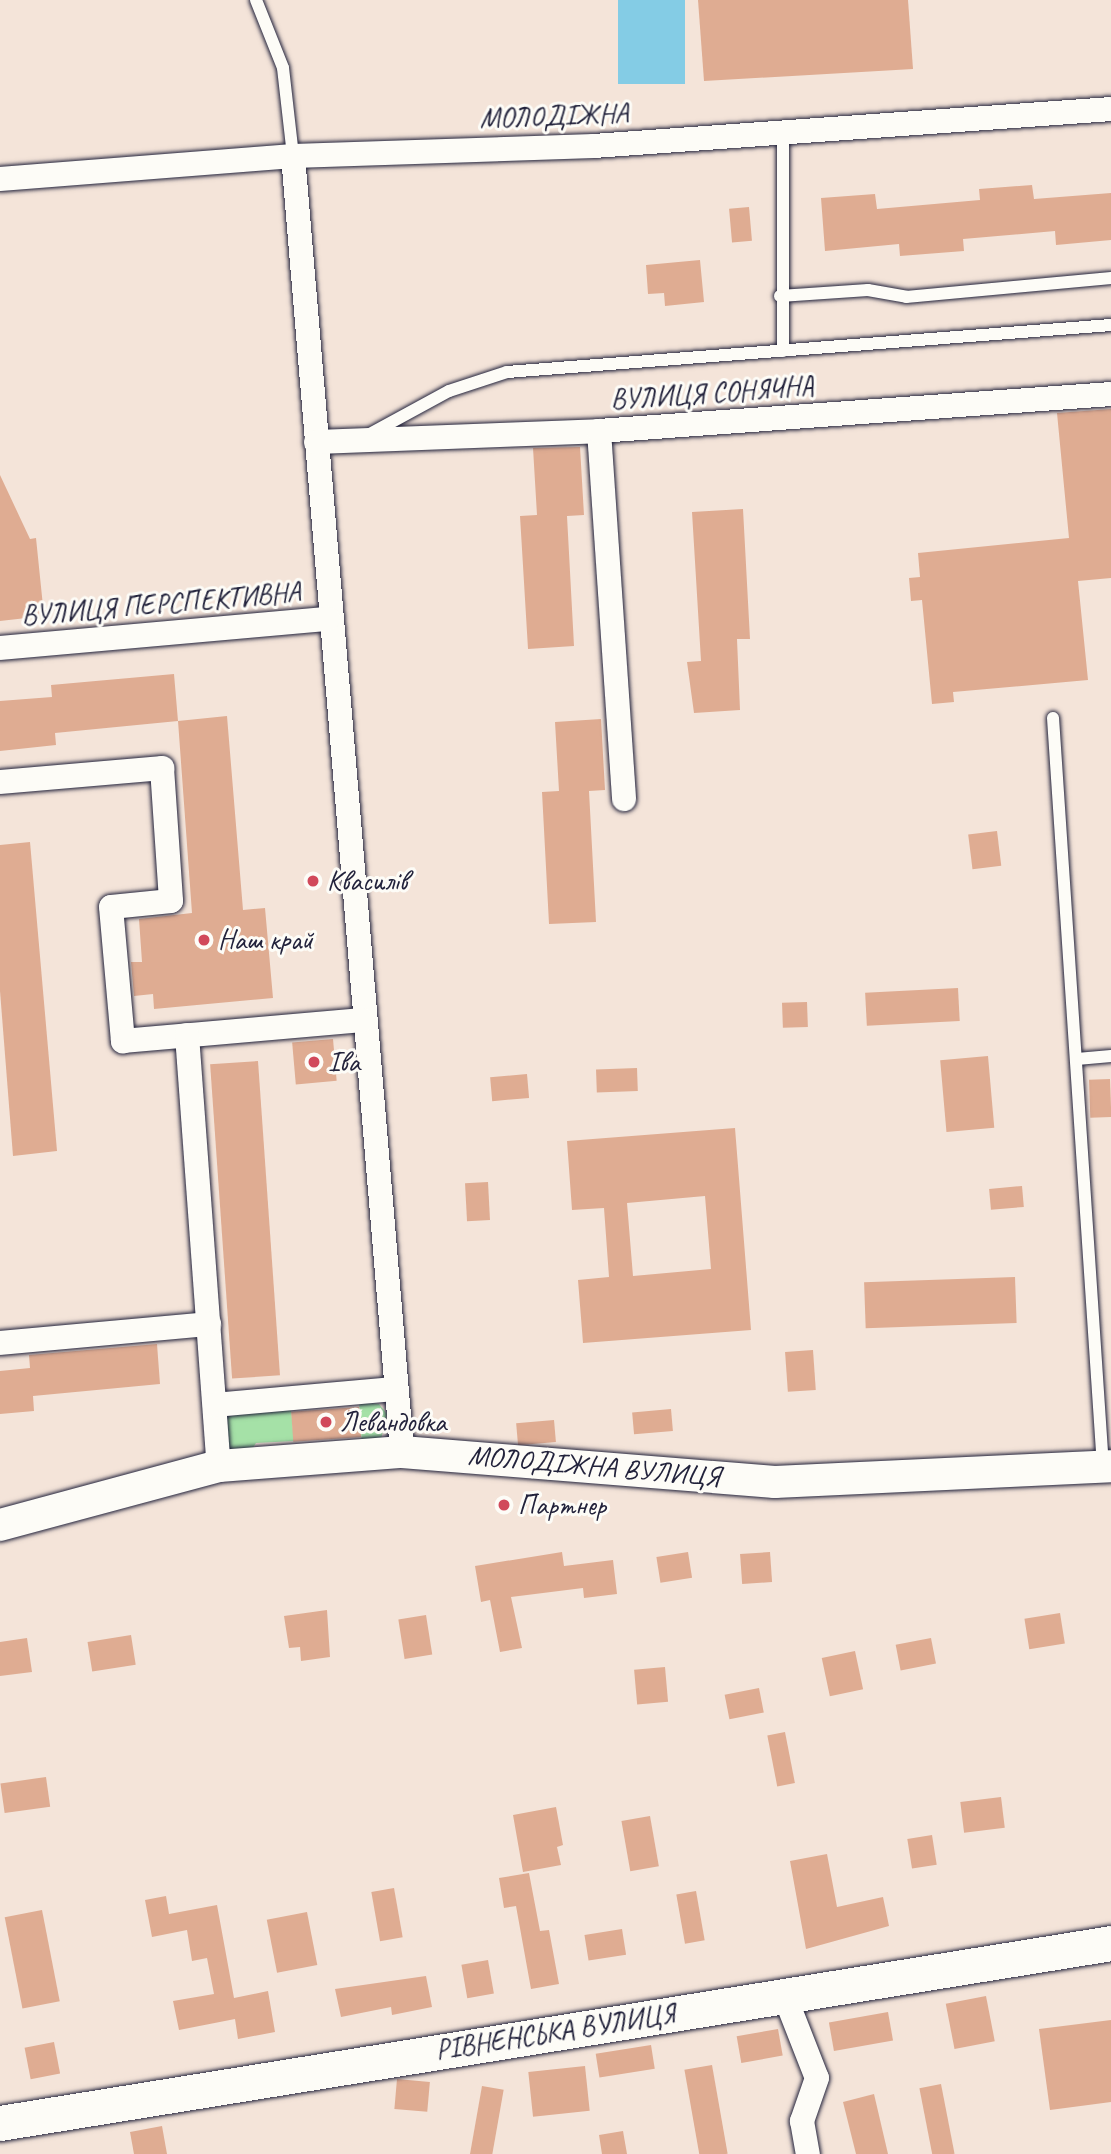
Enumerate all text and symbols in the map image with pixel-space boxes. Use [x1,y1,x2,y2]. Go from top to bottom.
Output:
street label: МОЛОДІЖНА [479,97,629,135]
street label: ВУЛИЦЯ СОНЯЧНА [609,369,815,417]
street label: ВУЛИЦЯ ПЕРСПЕКТИВНА [20,575,302,633]
place label: Квасилів [327,864,407,898]
marker: Квасилів [305,873,321,889]
place label: Наш край [218,923,314,957]
marker: Наш край [196,932,212,948]
place label: Іва [328,1045,360,1079]
marker: Іва [306,1054,322,1070]
place label: Левандовка [340,1405,446,1439]
marker: Левандовка [318,1414,334,1430]
street label: МОЛОДІЖНА ВУЛИЦЯ [468,1438,720,1494]
place label: Партнер [518,1488,606,1522]
marker: Партнер [496,1497,512,1513]
street label: РІВНЕНСЬКА ВУЛИЦЯ [434,1997,676,2067]

